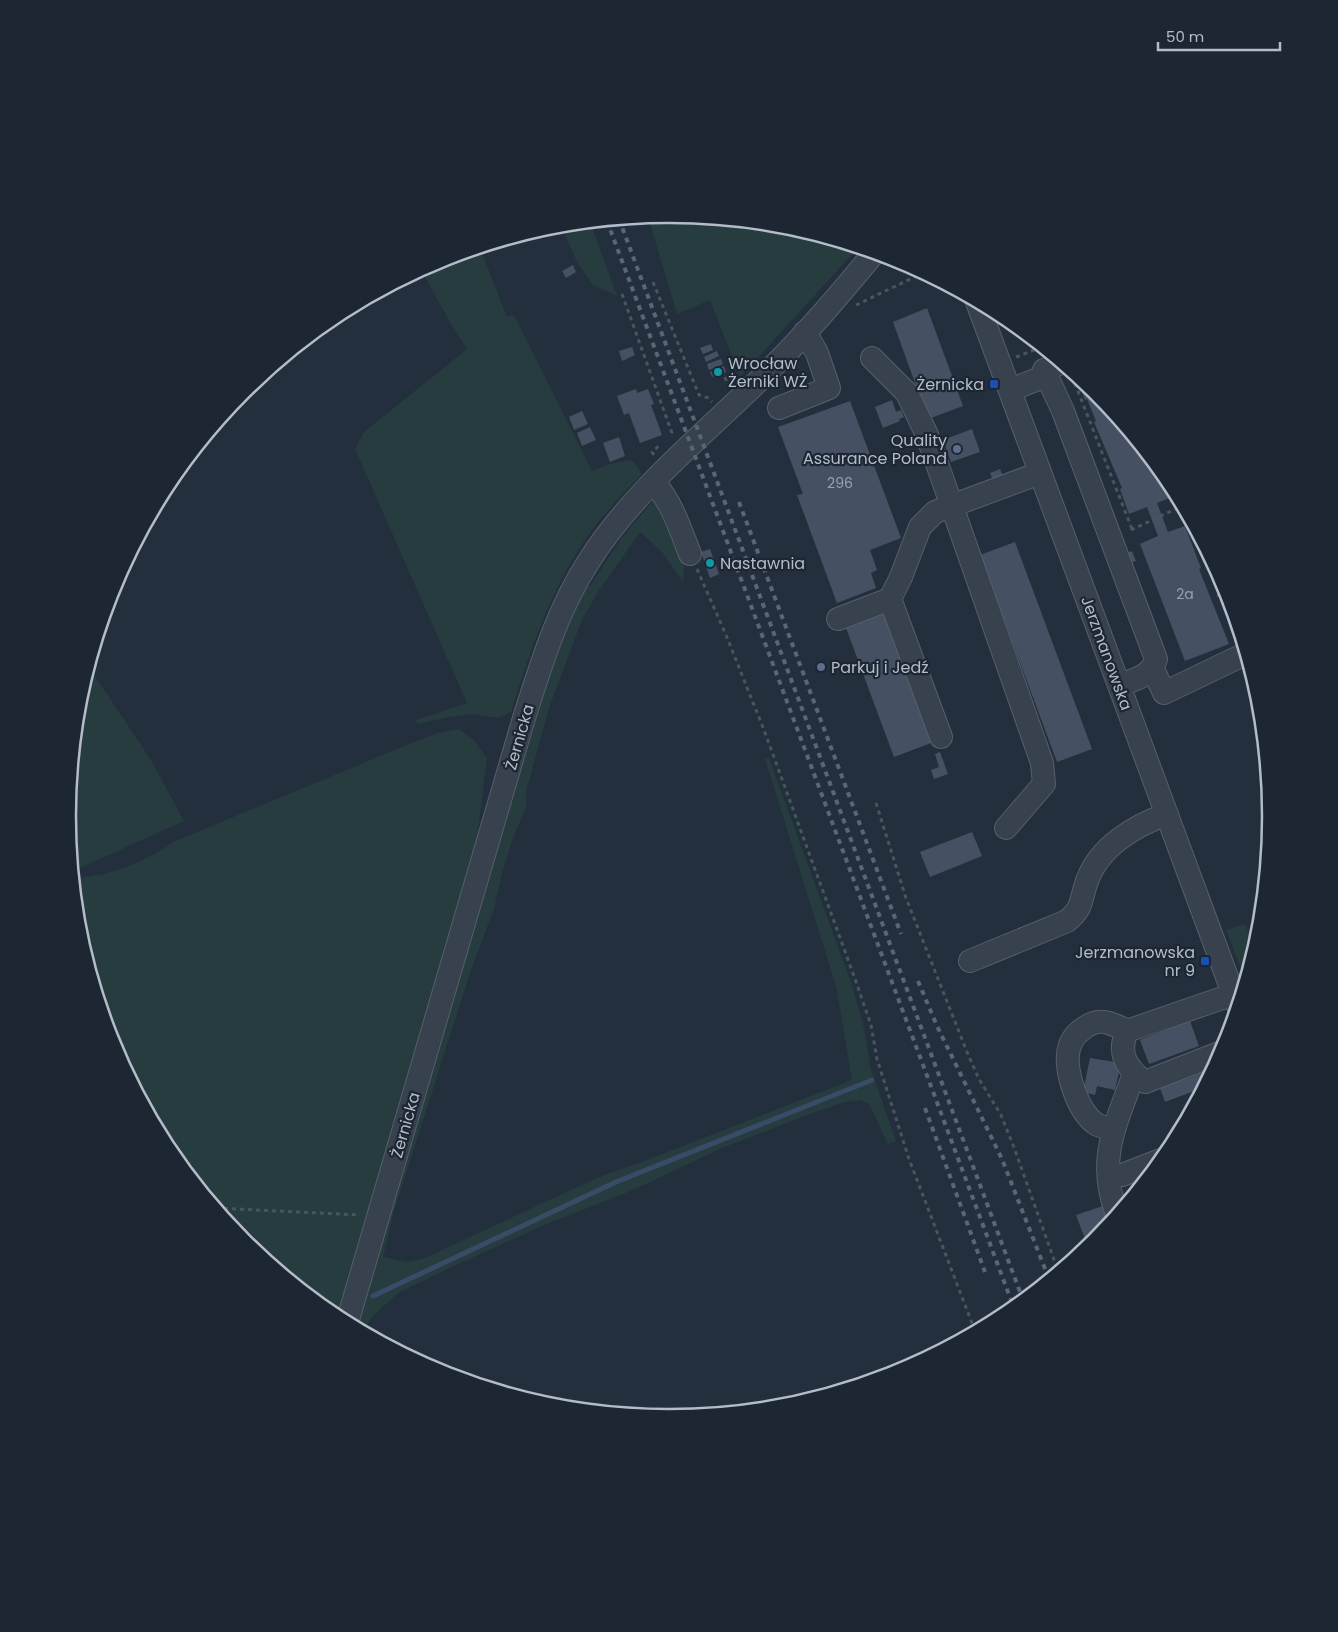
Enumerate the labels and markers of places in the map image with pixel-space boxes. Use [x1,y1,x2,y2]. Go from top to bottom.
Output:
place label: Wrocław Żerniki WŻ [728,352,807,393]
marker: Wrocław Żerniki WŻ [712,366,724,378]
place label: Żernicka [917,373,984,396]
marker: Żernicka [988,378,1000,390]
place label: Quality Assurance Poland [803,429,947,470]
marker: Quality Assurance Poland [951,443,963,455]
place label: Nastawnia [720,552,805,575]
marker: Nastawnia [704,557,716,569]
place label: Parkuj i Jedź [831,656,928,679]
marker: Parkuj i Jedź [815,661,827,673]
place label: Jerzmanowska nr 9 [1075,941,1195,982]
marker: Jerzmanowska nr 9 [1199,955,1211,967]

